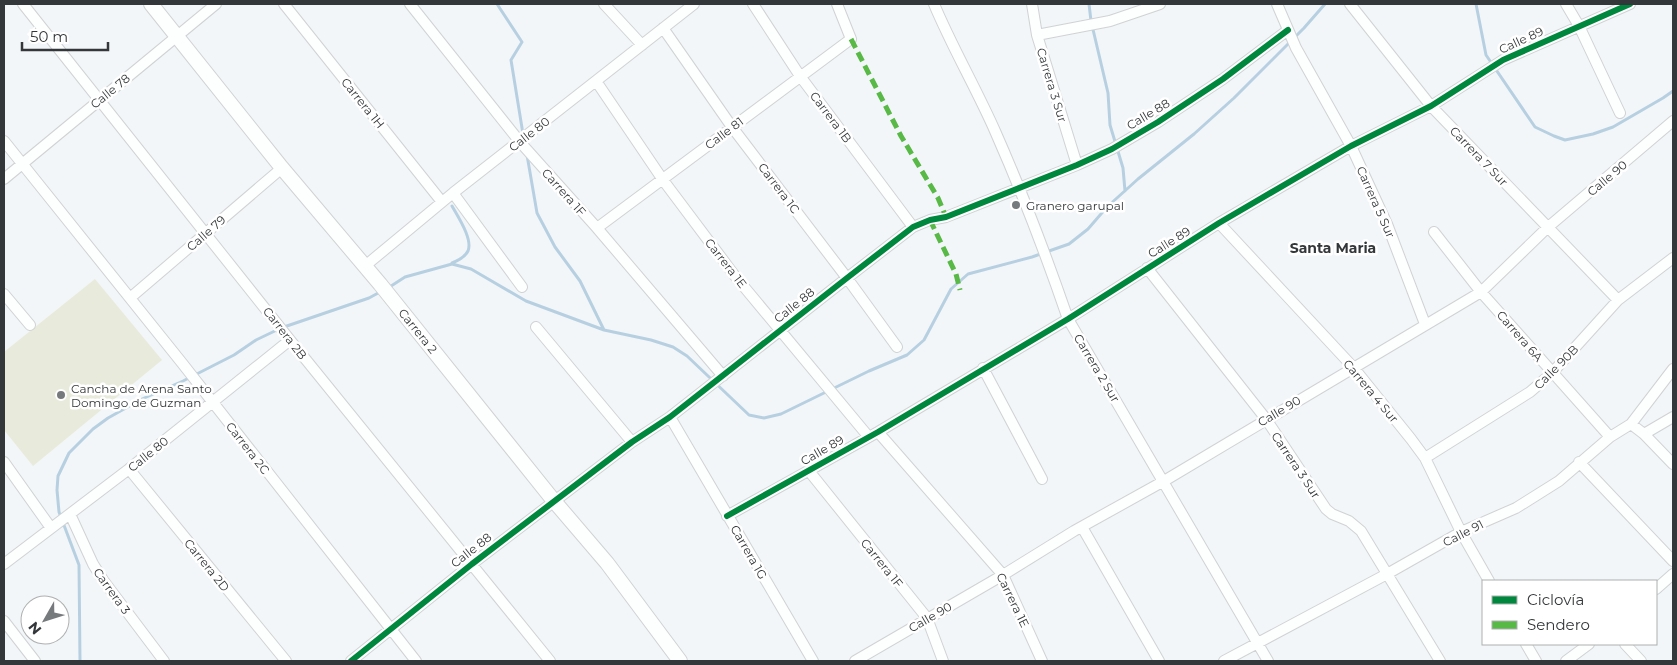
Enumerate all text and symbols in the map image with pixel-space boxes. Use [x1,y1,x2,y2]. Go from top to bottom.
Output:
scale bar [22,20,109,52]
street label: Calle 89 [1496,23,1546,57]
text: 50 m [30,27,68,46]
street label: Carrera 3 Sur [1034,46,1070,124]
street label: Calle 78 [87,70,133,112]
street label: Carrera 1H [338,75,388,131]
street label: Carrera 1B [807,89,855,145]
street label: Calle 88 [1124,95,1173,133]
street label: Calle 80 [505,113,553,155]
street label: Calle 81 [702,114,746,152]
street label: Carrera 7 Sur [1447,123,1511,189]
street label: Calle 90 [1584,157,1630,199]
street label: Carrera 1C [755,160,803,217]
street label: Carrera 5 Sur [1354,164,1399,240]
street label: Carrera 1F [539,165,589,219]
place label: Granero garupal [1026,198,1124,213]
marker: Granero garupal [1010,199,1022,211]
street label: Calle 79 [183,212,229,254]
street label: Calle 89 [1145,223,1193,261]
street label: Carrera 1E [702,235,750,291]
district label: Santa Maria [1290,239,1376,257]
street label: Calle 88 [771,284,818,326]
street label: Carrera 2B [260,304,310,362]
street label: Carrera 2 [395,305,441,357]
street label: Carrera 6A [1494,307,1546,365]
street label: Carrera 2 Sur [1071,331,1123,405]
street label: Calle 90B [1531,342,1581,392]
street label: Carrera 4 Sur [1340,356,1402,426]
place label: Cancha de Arena Santo Domingo de Guzman [71,381,212,410]
marker: Cancha de Arena Santo Domingo de Guzman [55,389,67,401]
street label: Calle 90 [1255,392,1303,430]
street label: Carrera 2C [223,419,273,477]
street label: Carrera 3 Sur [1268,429,1324,501]
street label: Calle 89 [798,432,846,468]
street label: Calle 80 [125,433,171,475]
street label: Calle 91 [1440,516,1486,550]
street label: Carrera 1G [727,522,771,582]
street label: Calle 88 [448,529,495,571]
street label: Carrera 2D [181,536,233,594]
street label: Carrera 1F [858,536,907,591]
street label: Carrera 3 [90,565,134,617]
street label: Carrera 1E [993,570,1033,630]
legend [1482,580,1657,645]
text: Ciclovía [1527,590,1584,609]
north arrow [20,595,70,645]
street label: Calle 90 [906,599,954,635]
text: Sendero [1527,615,1590,634]
text: N [24,618,45,638]

